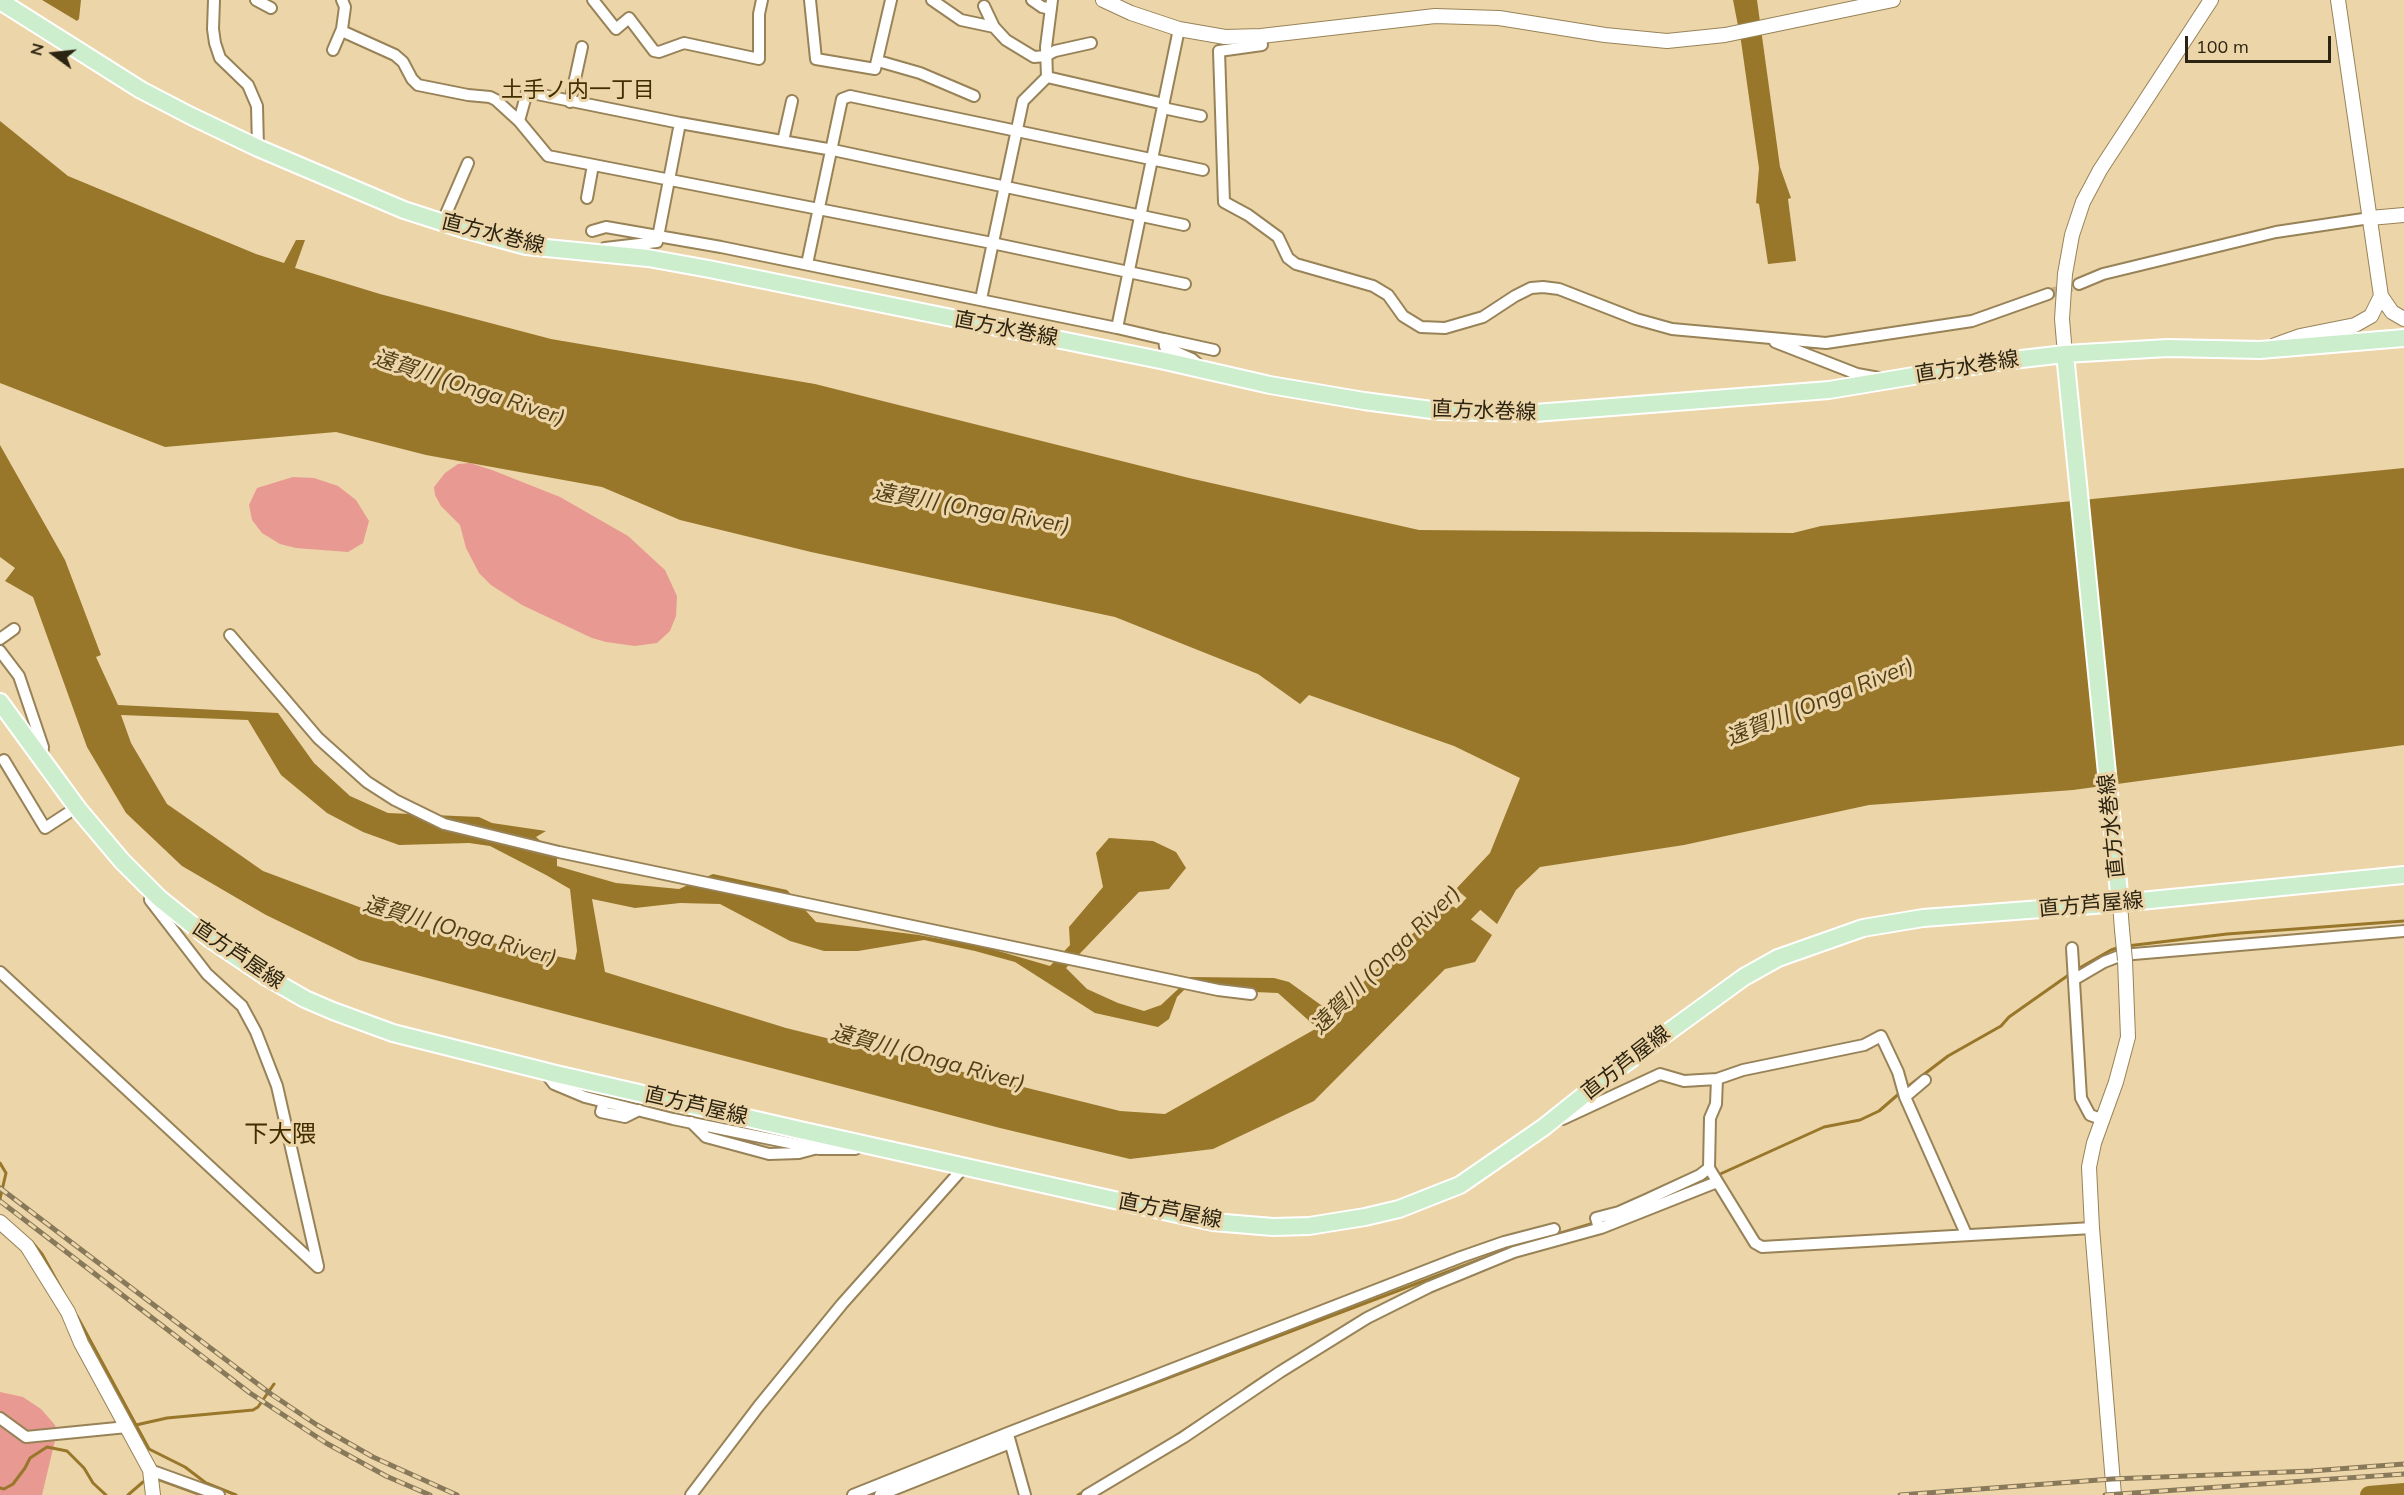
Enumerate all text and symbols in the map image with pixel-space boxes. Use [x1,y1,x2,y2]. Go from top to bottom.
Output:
north arrow [24,24,84,84]
scale bar [2188,24,2334,62]
text: 100 m [2196,35,2249,58]
text: N [25,41,48,58]
district label: 土手ノ内一丁目 [501,77,655,103]
street label: 直方水巻線 [439,209,547,259]
street label: 直方水巻線 [952,307,1060,351]
water label: 遠賀川 (Onga River) [370,345,568,431]
street label: 直方水巻線 [1913,346,2021,388]
street label: 直方水巻線 [1431,397,1537,425]
water label: 遠賀川 (Onga River) [870,479,1072,539]
water label: 遠賀川 (Onga River) [1722,652,1918,752]
street label: 直方水巻線 [2094,772,2130,880]
water label: 遠賀川 (Onga River) [1306,880,1466,1040]
street label: 直方芦屋線 [2038,888,2144,922]
water label: 遠賀川 (Onga River) [360,891,560,971]
street label: 直方芦屋線 [187,915,289,995]
water label: 遠賀川 (Onga River) [828,1019,1028,1097]
street label: 直方芦屋線 [1577,1021,1675,1105]
street label: 直方芦屋線 [642,1082,750,1130]
district label: 下大隈 [244,1121,316,1149]
street label: 直方芦屋線 [1116,1189,1224,1233]

